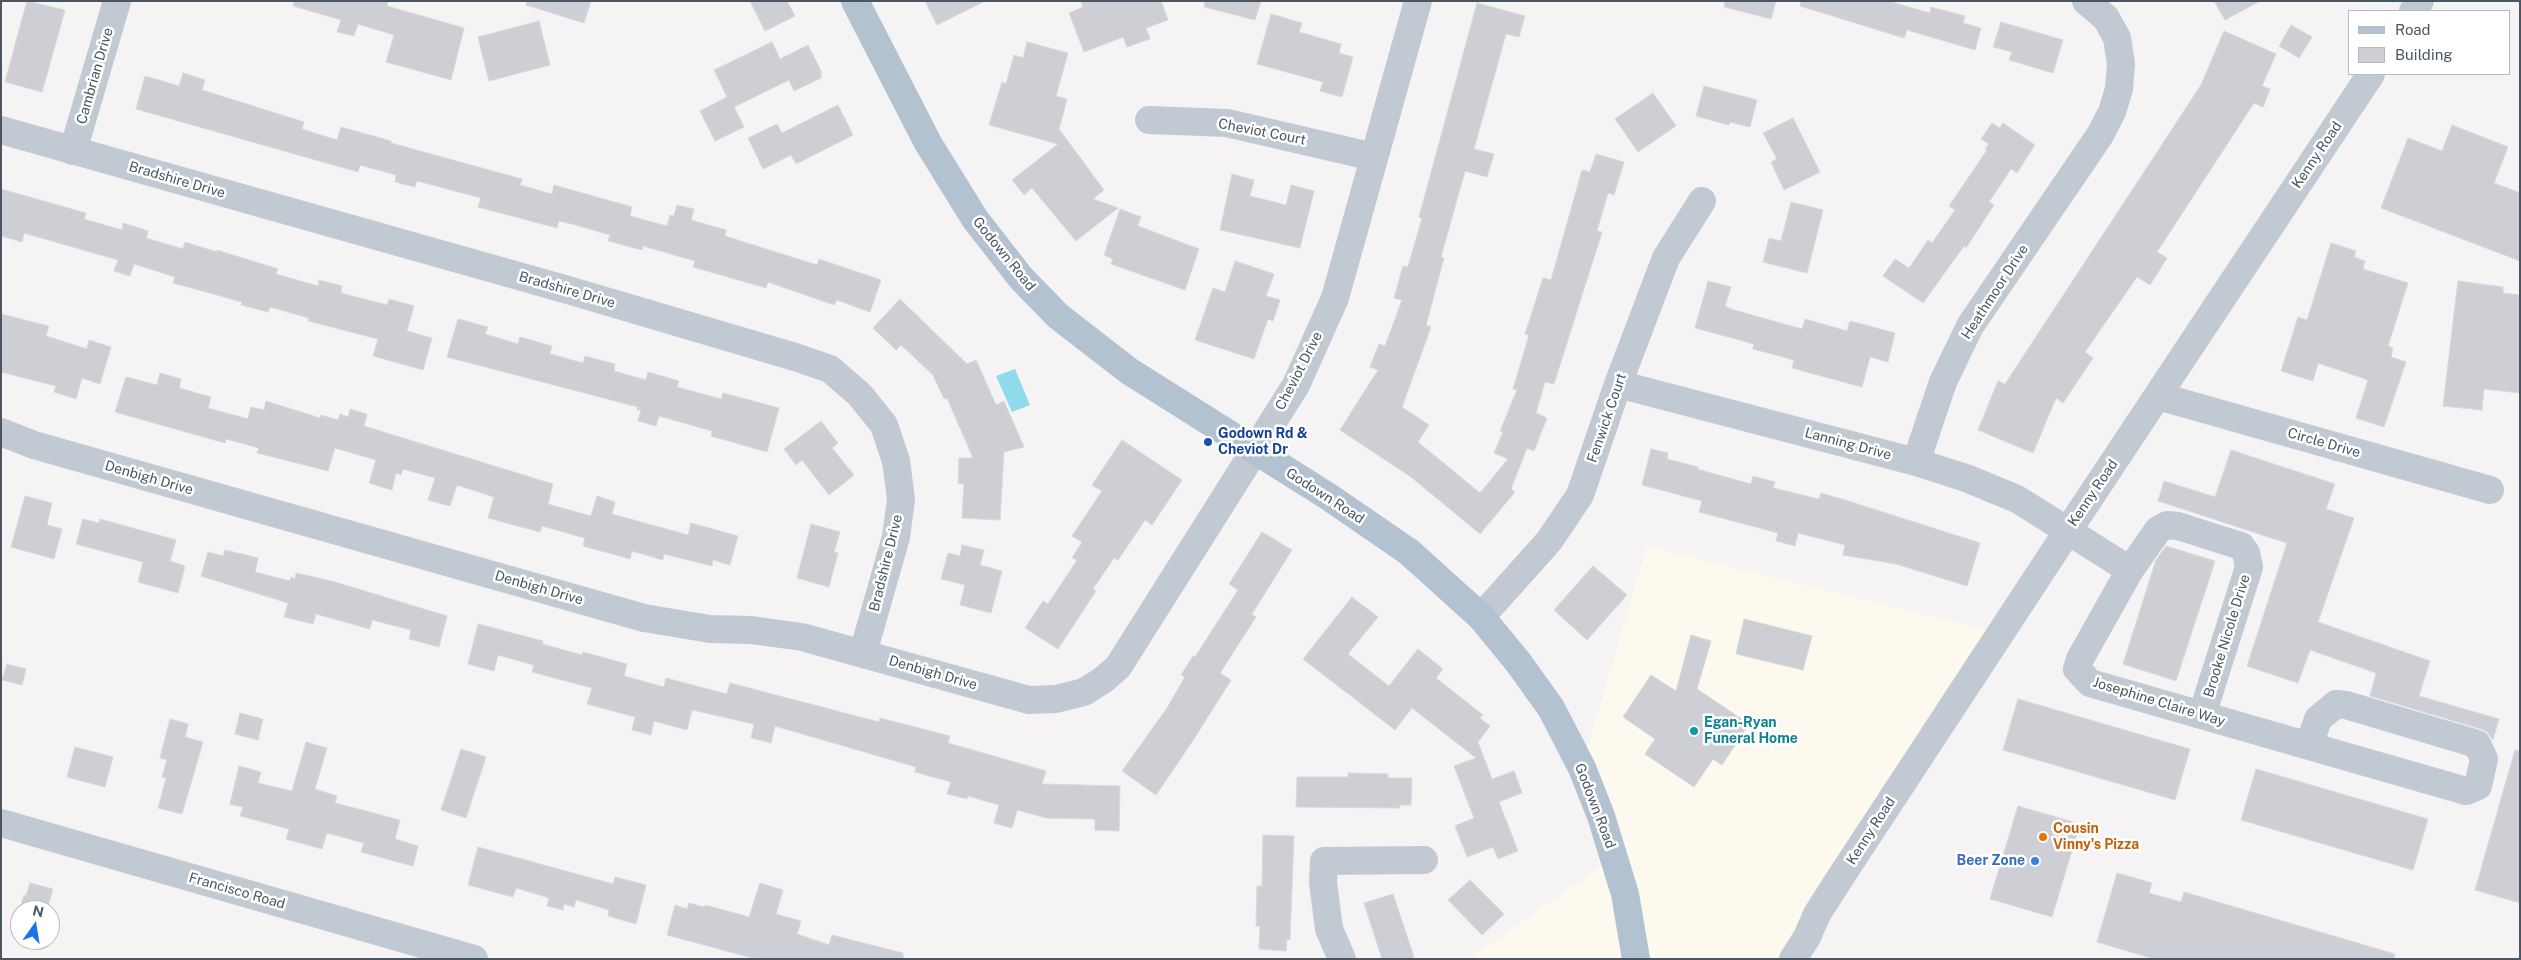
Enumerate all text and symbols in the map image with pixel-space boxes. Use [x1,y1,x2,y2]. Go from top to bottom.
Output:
legend [2348,10,2511,75]
text: Road [2395,21,2431,38]
street label: Cambrian Drive [73,26,117,126]
text: Building [2395,46,2453,63]
street label: Cheviot Court [1217,115,1307,149]
street label: Kenny Road [2288,118,2346,192]
street label: Bradshire Drive [127,158,227,202]
street label: Godown Road [969,214,1039,294]
street label: Heathmoor Drive [1958,241,2032,343]
street label: Bradshire Drive [517,268,617,312]
street label: Cheviot Drive [1272,329,1326,413]
street label: Fenwick Court [1584,371,1630,465]
street label: Lanning Drive [1803,424,1893,464]
street label: Circle Drive [2286,425,2362,461]
place label: Godown Rd & Cheviot Dr [1218,426,1308,458]
marker: Godown Rd & Cheviot Dr [1202,436,1214,448]
street label: Kenny Road [2064,456,2122,530]
street label: Denbigh Drive [103,457,195,499]
street label: Godown Road [1283,464,1367,528]
street label: Bradshire Drive [866,513,906,613]
street label: Denbigh Drive [493,567,585,609]
street label: Brooke Nicole Drive [2200,572,2254,700]
street label: Denbigh Drive [887,652,979,694]
street label: Josephine Claire Way [2091,674,2227,730]
place label: Egan-Ryan Funeral Home [1704,715,1798,748]
marker: Egan-Ryan Funeral Home [1688,725,1700,737]
street label: Godown Road [1571,761,1619,851]
street label: Kenny Road [1843,794,1899,868]
place label: Cousin Vinny's Pizza [2053,821,2139,854]
marker: Cousin Vinny's Pizza [2037,831,2049,843]
place label: Beer Zone [1957,853,2025,869]
marker: Beer Zone [2029,855,2041,867]
street label: Francisco Road [187,869,287,913]
north arrow [10,900,60,950]
text: N [31,902,45,920]

